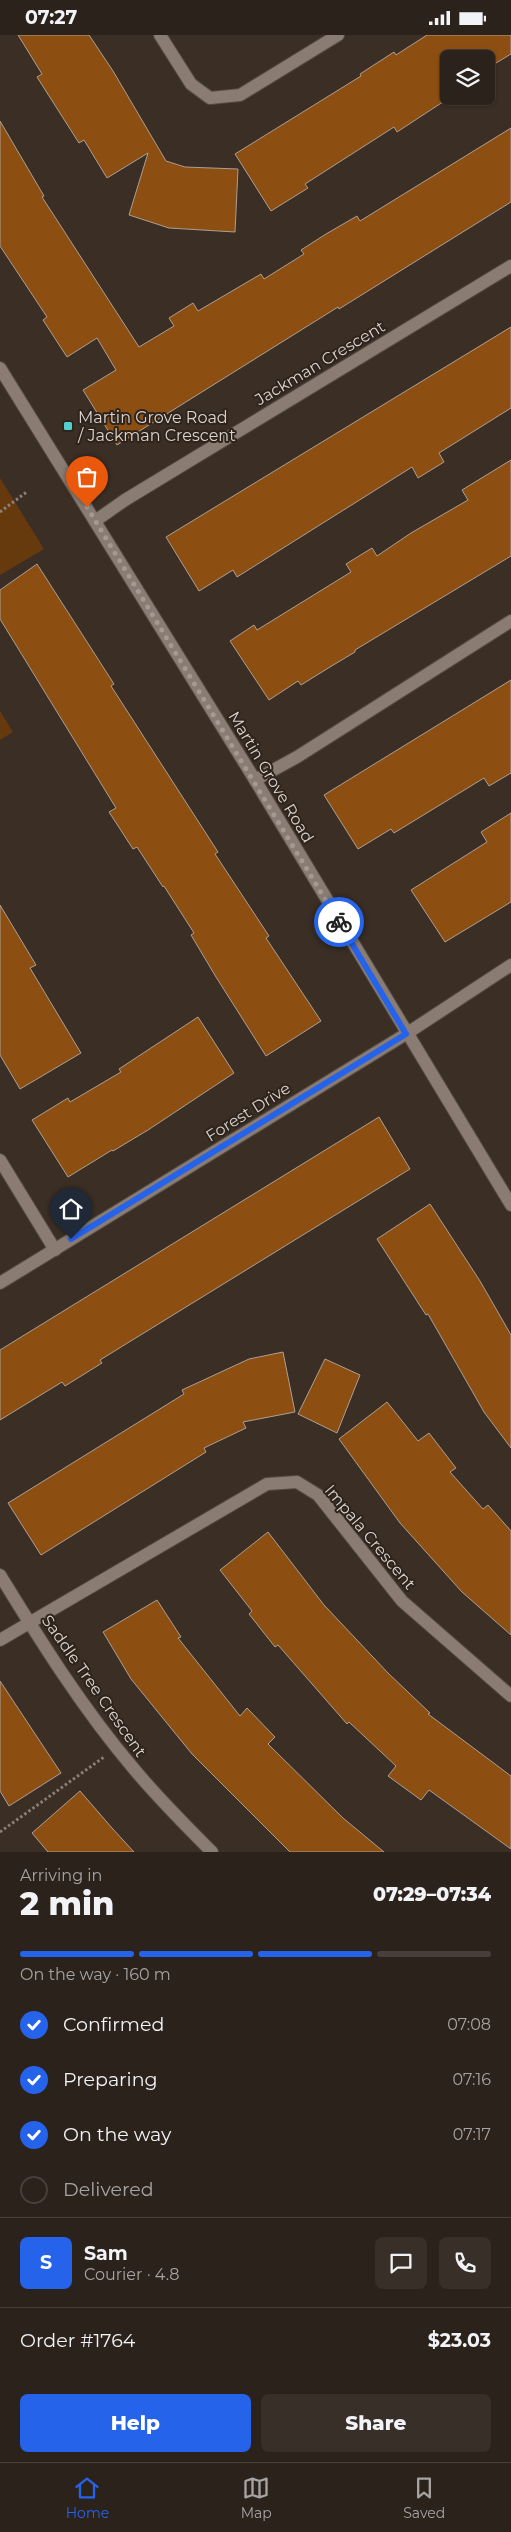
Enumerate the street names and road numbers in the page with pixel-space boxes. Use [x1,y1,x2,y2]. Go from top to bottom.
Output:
street label: Jackman Crescent [251,316,389,410]
street label: Martin Grove Road [224,708,318,846]
street label: Forest Drive [202,1078,294,1146]
street label: Impala Crescent [321,1481,420,1594]
street label: Saddle Tree Crescent [38,1611,150,1761]

